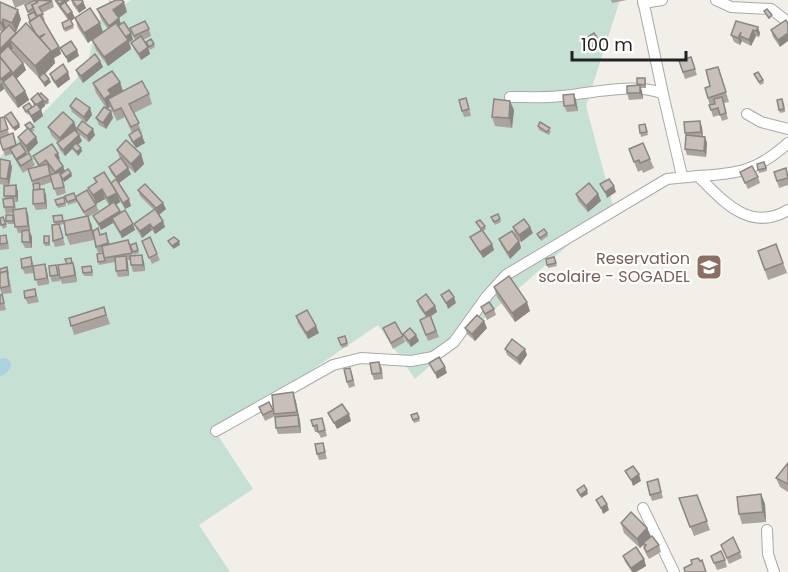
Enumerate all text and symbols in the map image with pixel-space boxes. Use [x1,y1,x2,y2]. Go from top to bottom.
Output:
scale bar [572,24,686,62]
text: 100 m [581,32,633,57]
place label: Reservation scolaire - SOGADEL [538,247,690,288]
school or university icon: Reservation scolaire - SOGADEL [694,252,724,282]

